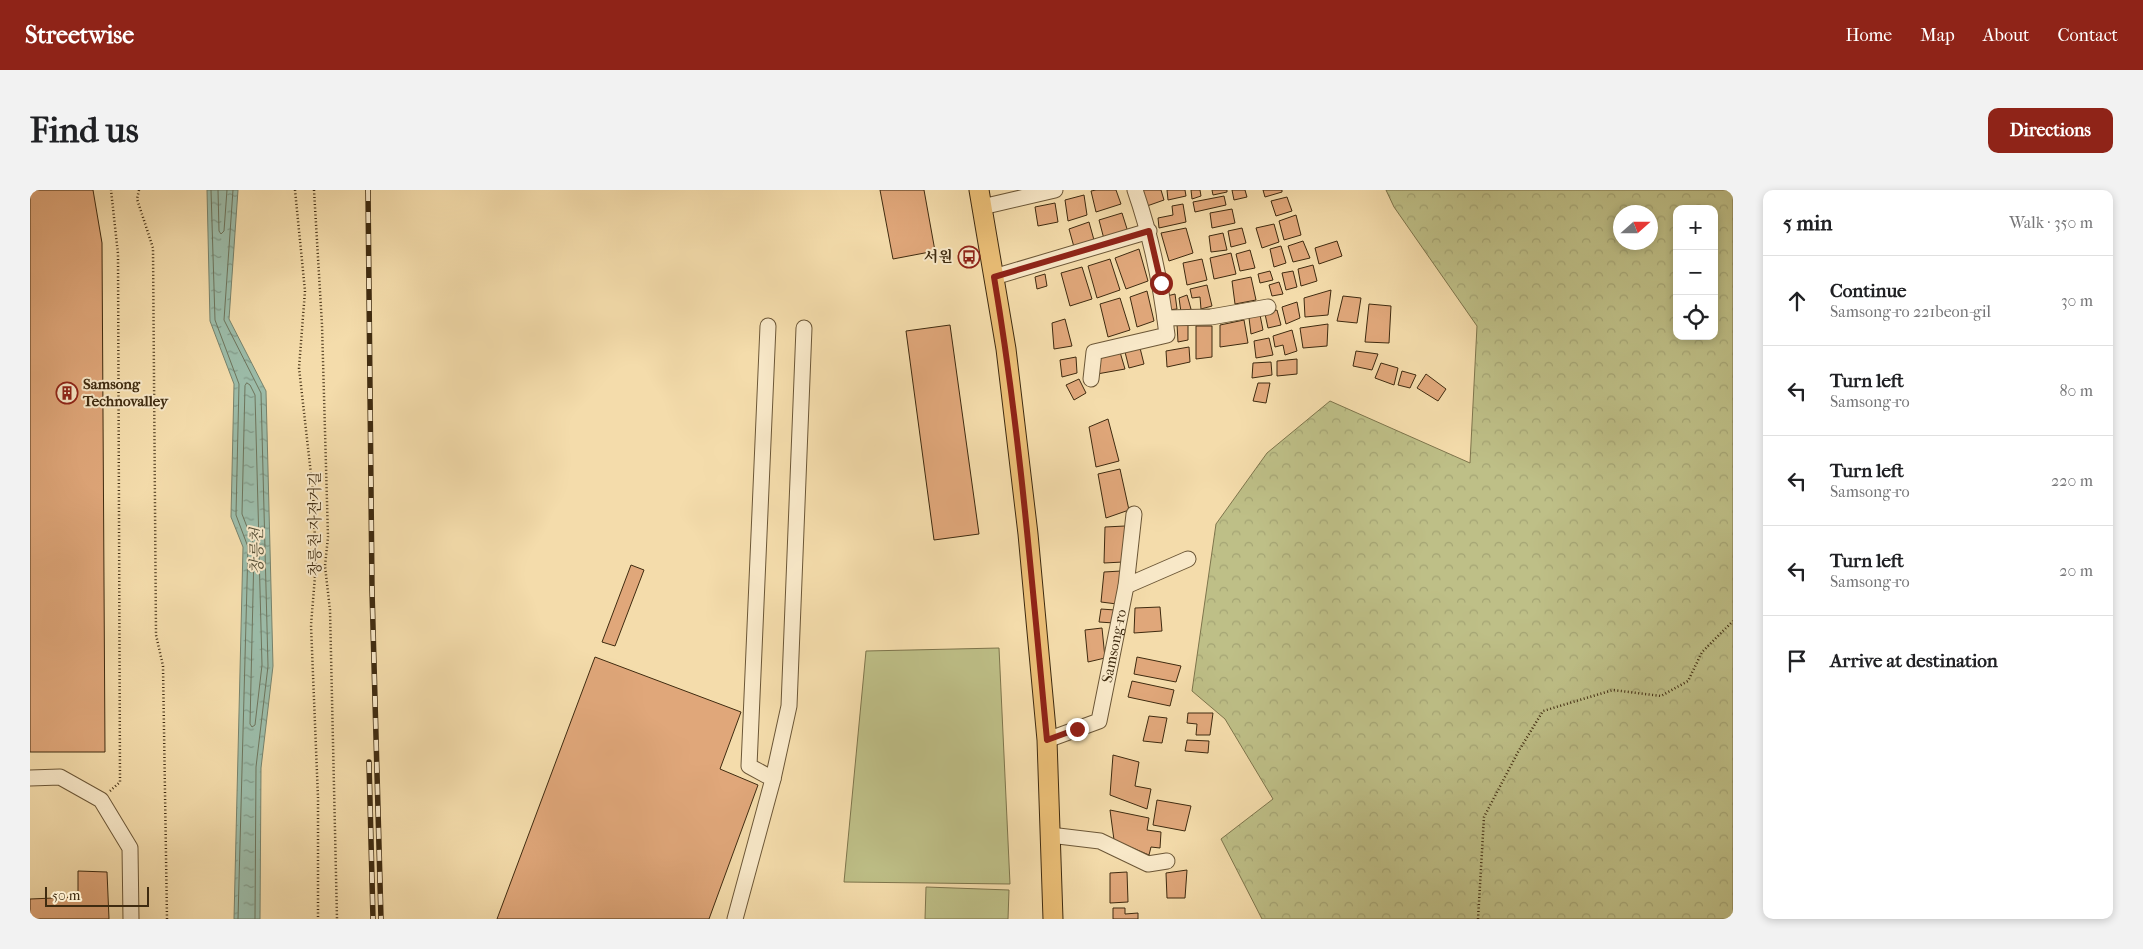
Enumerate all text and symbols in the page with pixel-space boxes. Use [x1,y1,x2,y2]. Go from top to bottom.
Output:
text: Streetwise [25,21,134,49]
text: Home [1845,25,1892,46]
text: Map [1920,25,1955,46]
text: About [1983,25,2029,46]
text: Contact [2057,25,2118,46]
button: Directions [1988,108,2113,153]
text: Find us [30,110,139,151]
north arrow [1613,205,1658,250]
map controls [1673,205,1718,340]
button: + [1673,205,1718,250]
text: 5 min [1783,211,1832,235]
text: Walk · 350 m [2009,213,2093,232]
bus stop icon: 서원 [957,245,981,269]
place label: 서원 [924,248,953,266]
button: − [1673,250,1718,295]
route start [1150,272,1173,295]
text: Continue [1830,280,1906,302]
icon: ahead [1783,287,1811,315]
text: 30 m [2061,291,2093,310]
button: locate [1673,295,1718,340]
text: Samsong-ro 221beon-gil [1830,302,1991,321]
text: Turn left [1830,370,1904,392]
place label: Samsong Technovalley [82,375,169,410]
icon: left [1783,377,1811,405]
building icon: Samsong Technovalley [55,381,79,405]
text: 80 m [2059,381,2093,400]
text: Samsong-ro [1830,392,1910,411]
text: Turn left [1830,460,1904,482]
icon: left [1783,467,1811,495]
text: 220 m [2051,471,2093,490]
street label: 창릉천 자전거길 [306,472,324,576]
text: Samsong-ro [1830,482,1910,501]
water label: 창릉천 [247,526,266,574]
text: Turn left [1830,550,1904,572]
icon: left [1783,557,1811,585]
text: 20 m [2059,561,2093,580]
text: Samsong-ro [1830,572,1910,591]
street label: Samsong-ro [1098,607,1130,684]
icon: arrive [1783,647,1811,675]
text: Arrive at destination [1830,650,1998,672]
route end [1066,718,1089,741]
scale bar [45,884,149,907]
text: 50 m [52,887,80,904]

